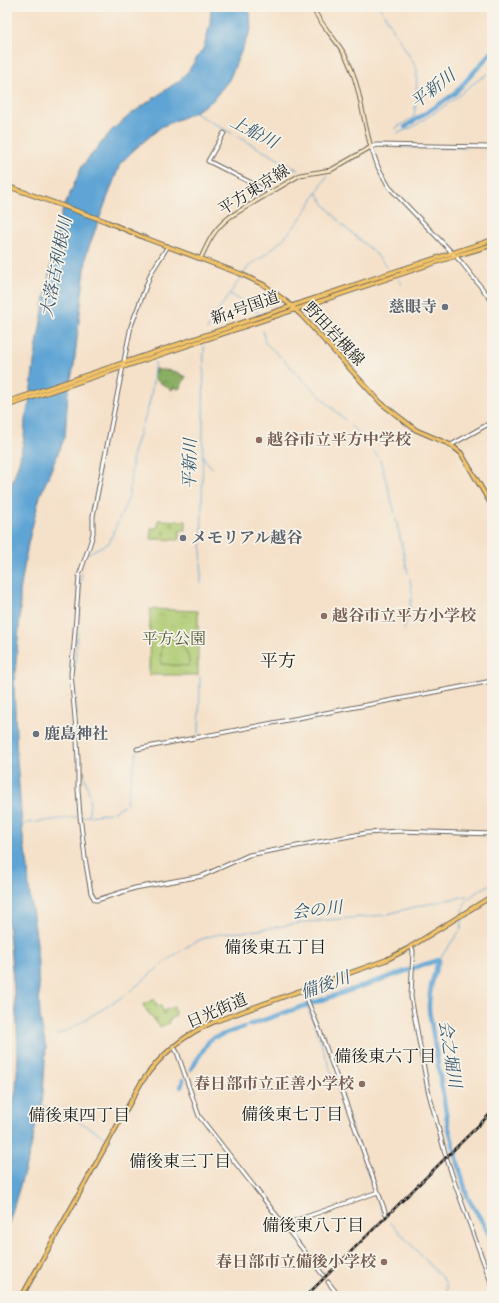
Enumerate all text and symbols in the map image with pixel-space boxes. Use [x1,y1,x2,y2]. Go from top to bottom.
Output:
water label: 平新川 [406,63,462,114]
water label: 上船川 [226,110,284,155]
street label: 平方東京線 [214,159,294,221]
water label: 大落古利根川 [35,213,77,319]
street label: 新4号国道 [208,286,282,330]
place label: 慈眼寺 [389,296,437,318]
street label: 野田岩槻線 [299,297,369,371]
marker: 慈眼寺 [440,302,450,312]
place label: 越谷市立平方中学校 [267,429,412,451]
marker: 越谷市立平方中学校 [254,435,264,445]
water label: 平新川 [178,436,202,490]
place label: メモリアル越谷 [191,527,302,549]
marker: メモリアル越谷 [178,533,188,543]
place label: 越谷市立平方小学校 [332,605,477,627]
marker: 越谷市立平方小学校 [319,611,329,621]
park label: 平方公園 [142,628,206,650]
district label: 平方 [260,649,296,673]
place label: 鹿島神社 [44,723,108,745]
marker: 鹿島神社 [31,729,41,739]
water label: 会の川 [290,896,346,924]
district label: 備後東五丁目 [224,936,326,959]
water label: 備後川 [297,965,355,1004]
street label: 日光街道 [183,988,251,1034]
water label: 会之堀川 [433,1019,467,1091]
district label: 備後東六丁目 [334,1045,436,1068]
place label: 春日部市立正善小学校 [194,1073,355,1095]
marker: 春日部市立正善小学校 [357,1079,367,1089]
district label: 備後東七丁目 [241,1103,343,1126]
district label: 備後東四丁目 [28,1104,130,1127]
district label: 備後東三丁目 [129,1150,231,1173]
district label: 備後東八丁目 [262,1214,364,1237]
place label: 春日部市立備後小学校 [216,1251,377,1273]
marker: 春日部市立備後小学校 [379,1257,389,1267]

